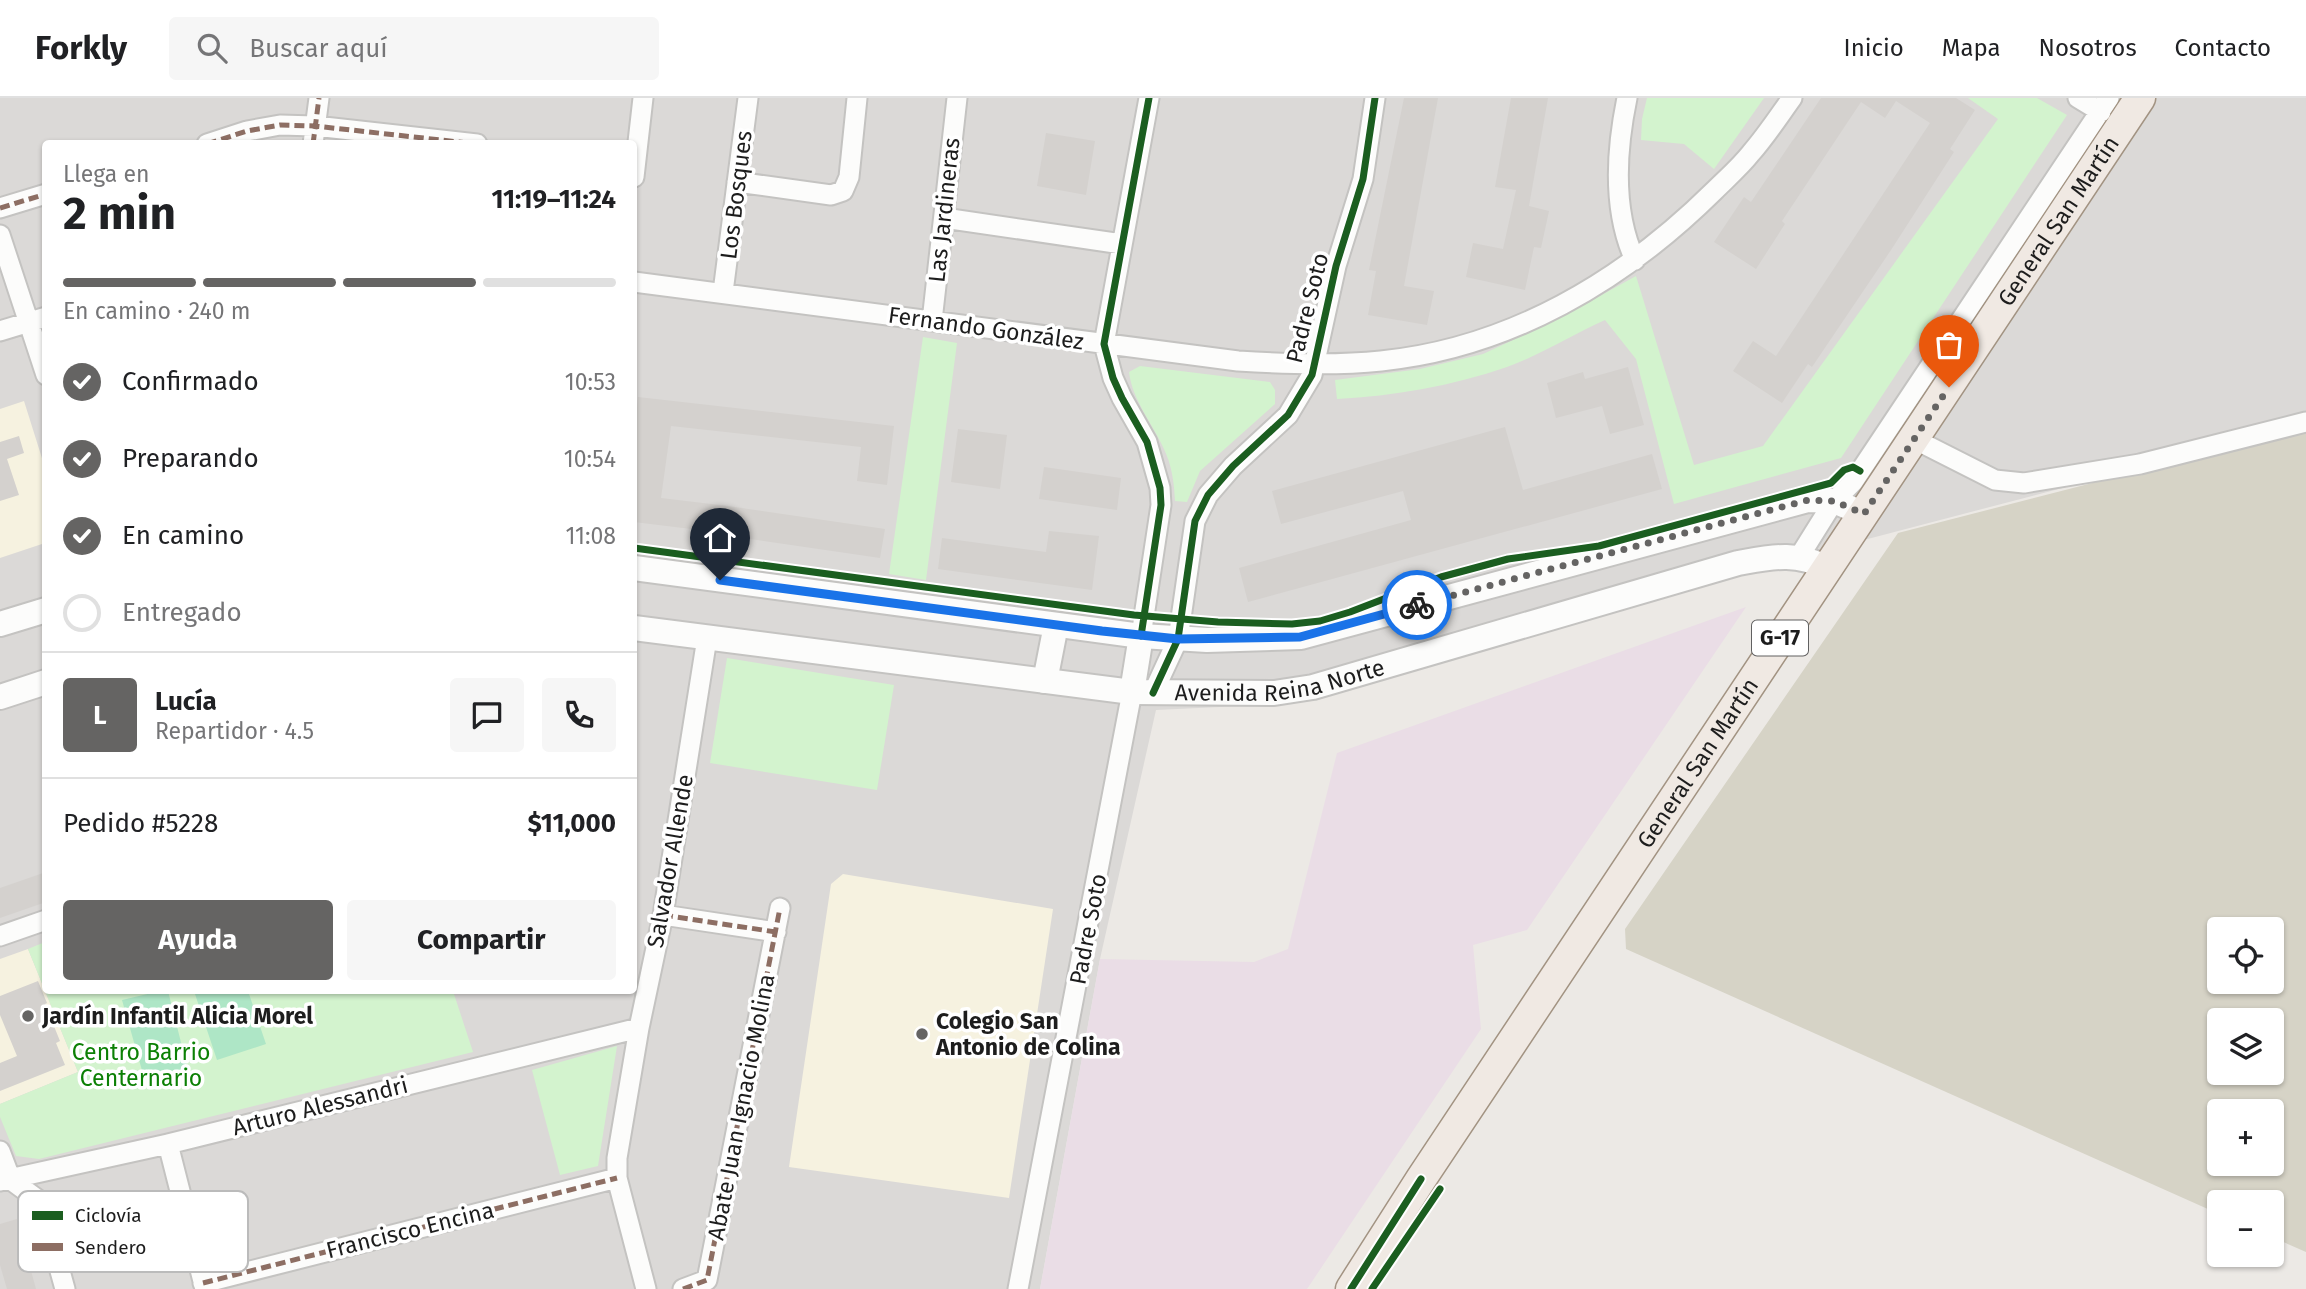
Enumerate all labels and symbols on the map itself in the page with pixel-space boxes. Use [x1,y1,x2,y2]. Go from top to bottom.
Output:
street label: Los Bosques [714,129,758,261]
street label: General San Martín [1992,131,2125,311]
street label: Las Jardineras [922,136,966,284]
street label: Padre Soto [1280,250,1334,366]
street label: Fernando González [886,300,1086,356]
pin [1919,315,1979,387]
pin [690,508,750,580]
courier [1382,570,1452,640]
road number: G-17 [1752,620,1808,656]
street label: Avenida Reina Norte [1174,653,1388,707]
street label: General San Martín [1631,673,1764,853]
street label: Salvador Allende [641,772,699,950]
street label: Padre Soto [1064,871,1112,987]
street label: Abate Juan Ignacio Molina [701,972,781,1242]
place label: Jardín Infantil Alicia Morel [41,1002,313,1030]
place label: Colegio San Antonio de Colina [935,1007,1121,1061]
marker: Jardín Infantil Alicia Morel [20,1008,36,1024]
marker: Colegio San Antonio de Colina [914,1026,930,1042]
park label: Centro Barrio Centernario [72,1038,210,1092]
street label: Arturo Alessandri [229,1071,411,1141]
legend [18,1191,248,1272]
street label: Francisco Encina [323,1196,497,1264]
text: Ciclovía [75,1204,142,1227]
text: Sendero [75,1236,146,1259]

